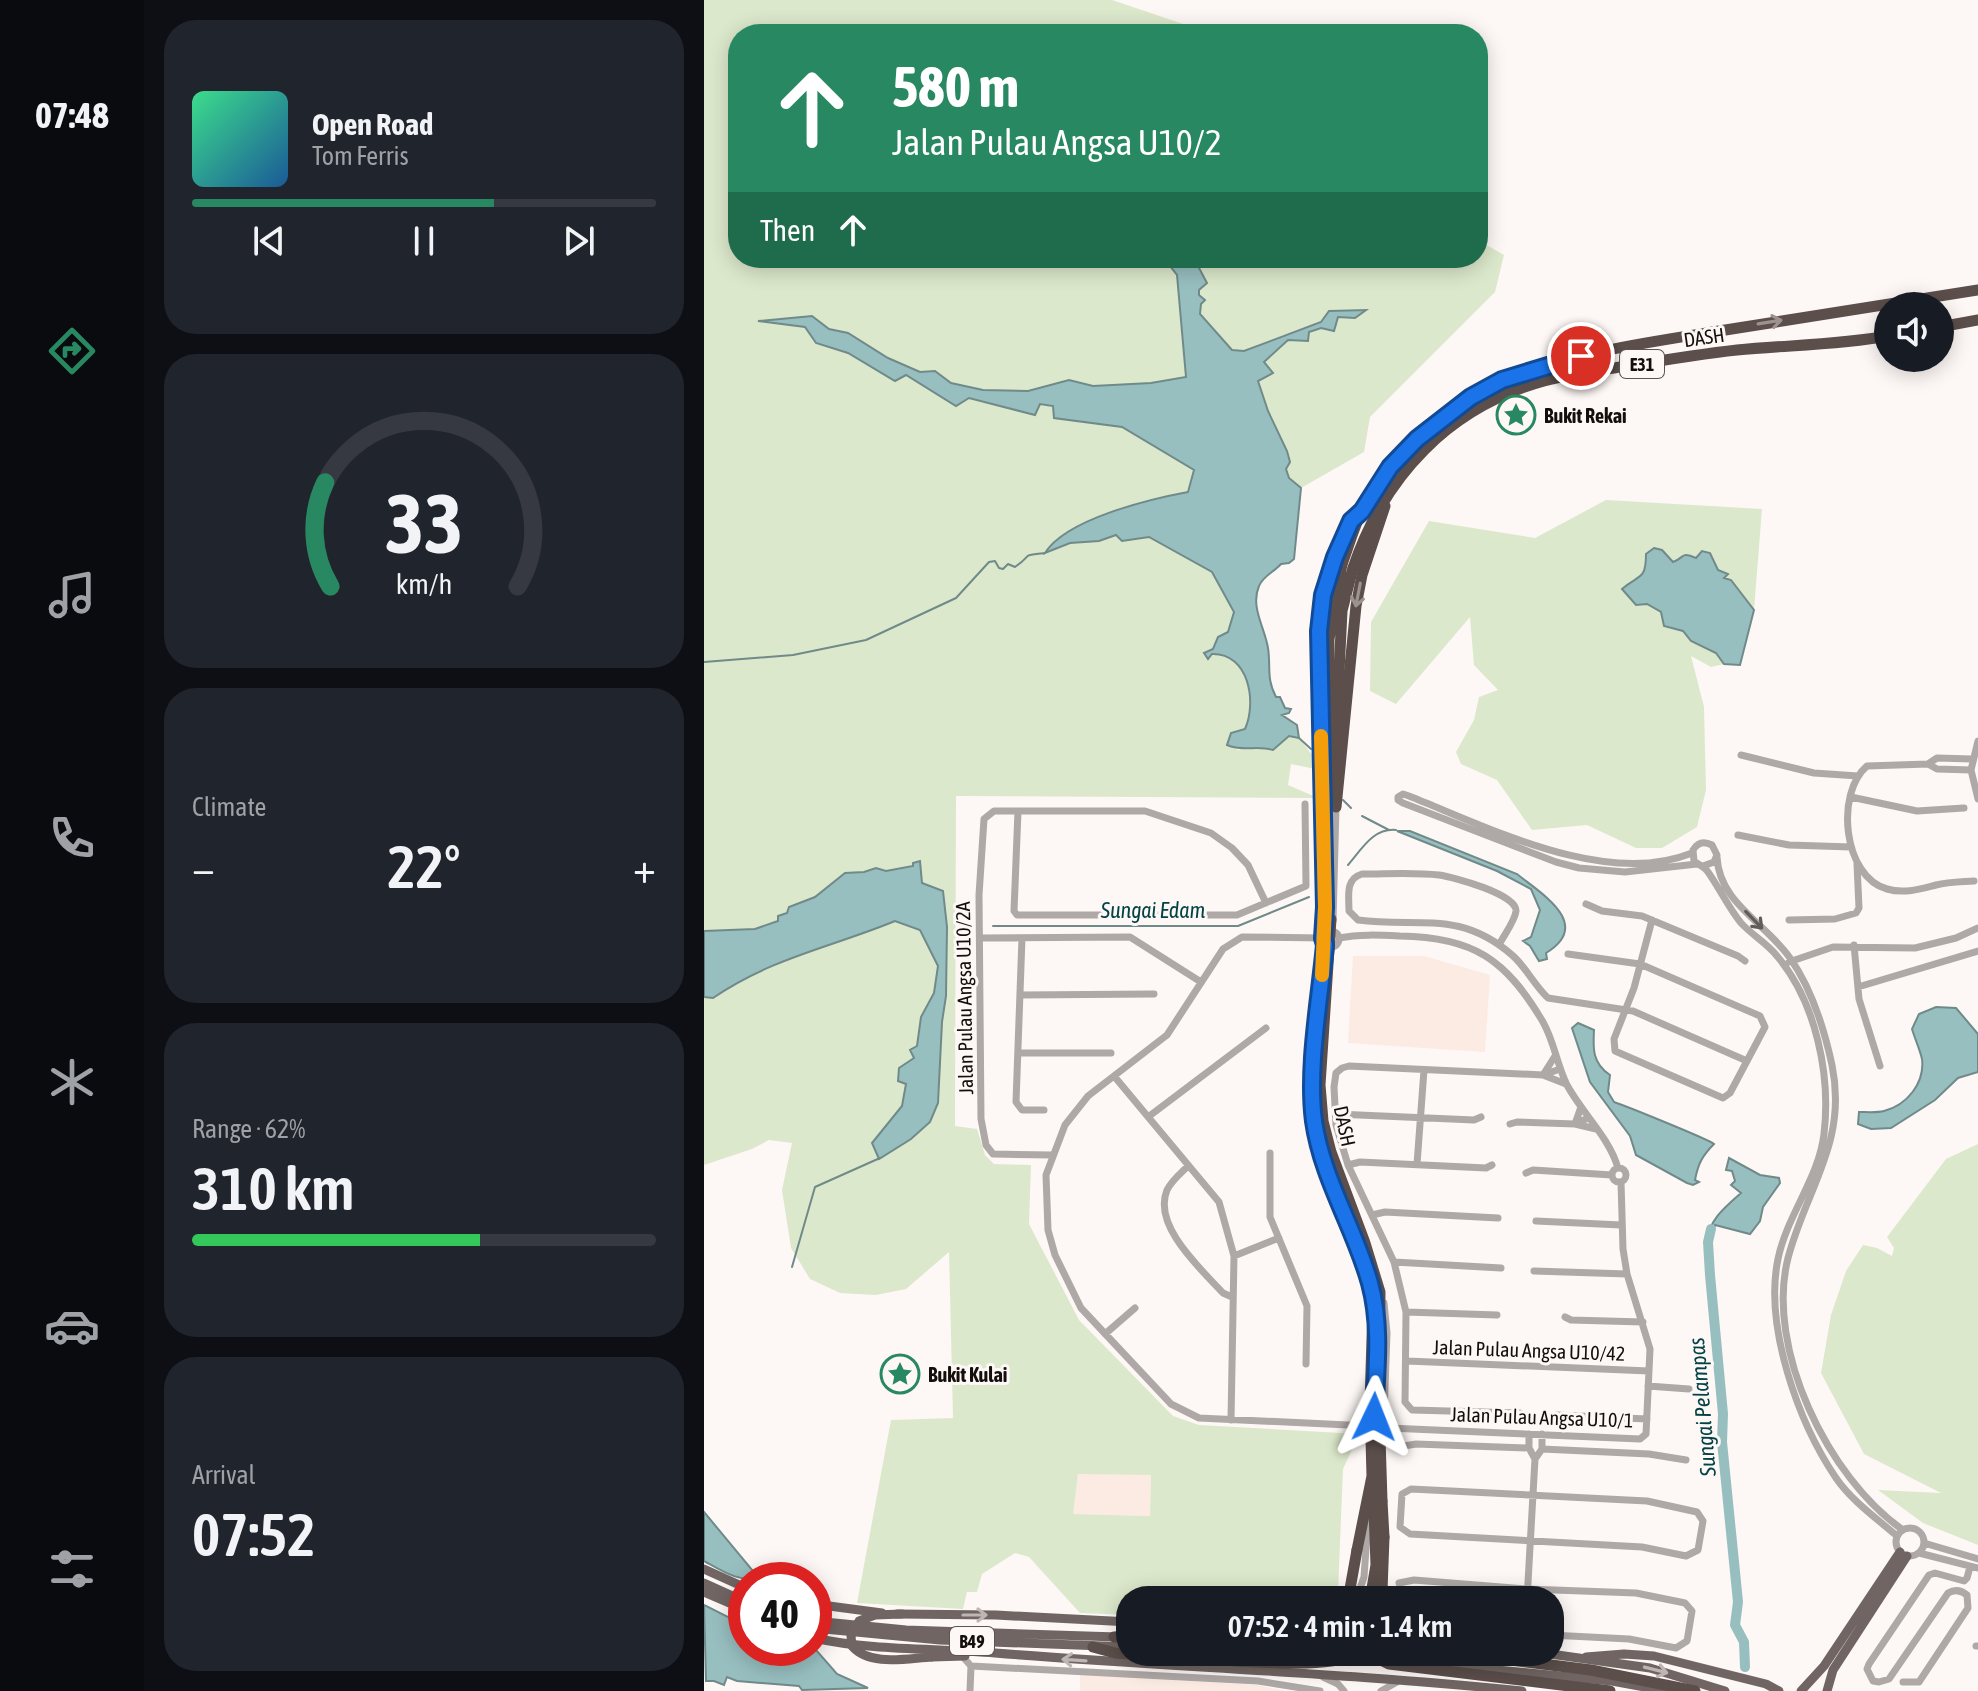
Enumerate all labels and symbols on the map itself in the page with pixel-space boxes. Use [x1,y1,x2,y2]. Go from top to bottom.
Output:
one-way arrow [1757,314,1782,329]
pin [1547,322,1615,390]
street label: DASH [1682,323,1726,351]
road number: E31 [1620,350,1664,378]
place icon: Bukit Rekai [1495,394,1537,436]
place label: Bukit Rekai [1544,404,1627,427]
one-way arrow [1350,582,1365,607]
water label: Sungai Edam [1100,897,1205,923]
street label: Jalan Pulau Angsa U10/2A [951,901,977,1095]
one-way arrow [1744,910,1763,929]
street label: DASH [1329,1104,1361,1148]
street label: Jalan Pulau Angsa U10/42 [1432,1335,1626,1365]
water label: Sungai Pelampas [1683,1336,1721,1479]
place icon: Bukit Kulai [879,1353,921,1395]
place label: Bukit Kulai [928,1363,1007,1386]
position arrow [1332,1375,1416,1459]
street label: Jalan Pulau Angsa U10/1 [1450,1402,1634,1432]
speed limit sign: 40 [728,1562,832,1666]
one-way arrow [961,1607,988,1623]
road number: B49 [950,1627,994,1655]
one-way arrow [1061,1652,1088,1667]
one-way arrow [1643,1663,1669,1678]

